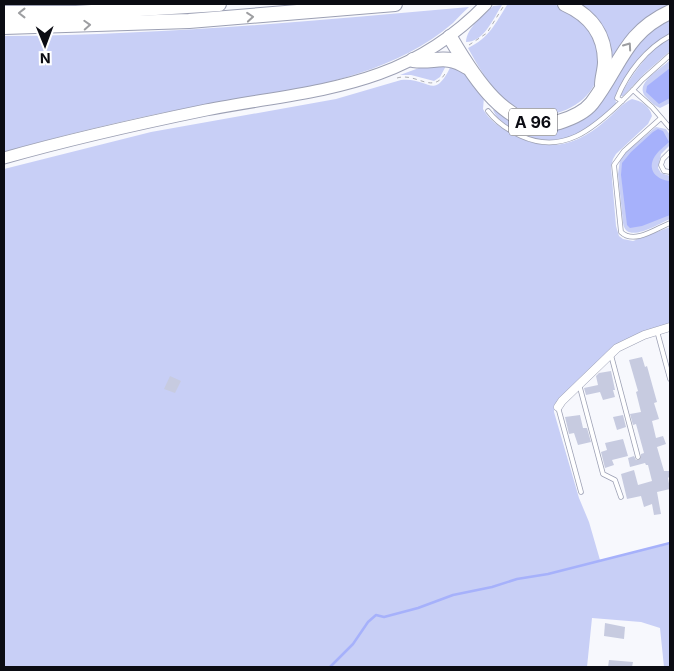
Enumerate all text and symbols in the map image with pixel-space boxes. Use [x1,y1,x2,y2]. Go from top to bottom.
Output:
one-way arrow [18,8,26,18]
one-way arrow [246,12,254,23]
north arrow [20,20,70,70]
one-way arrow [84,20,92,30]
one-way arrow [622,42,631,52]
text: N [40,50,51,67]
road number: A 96 [509,108,557,136]

